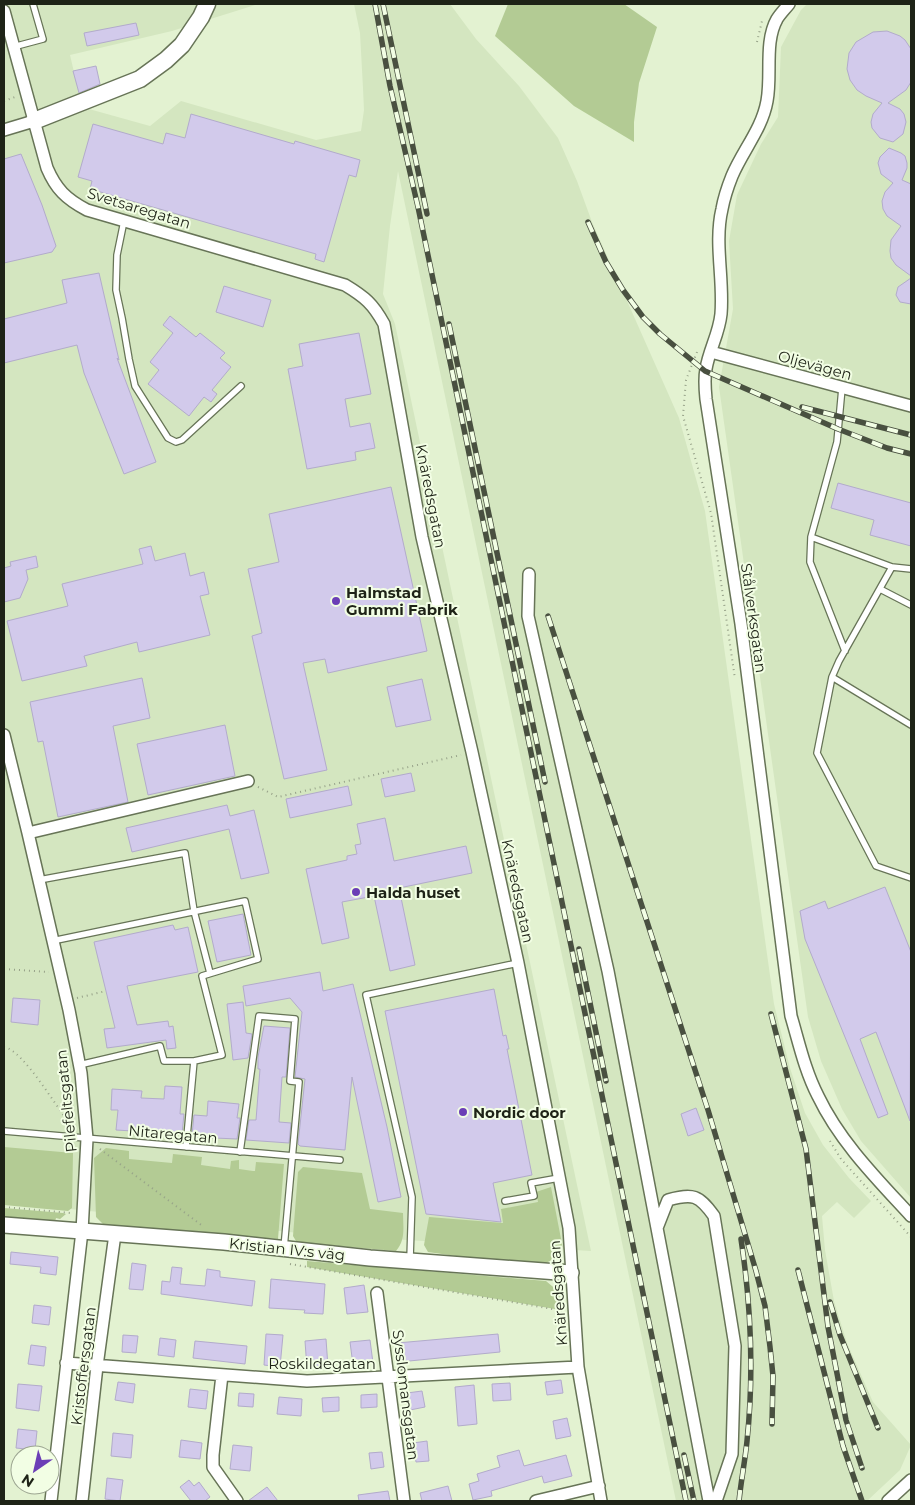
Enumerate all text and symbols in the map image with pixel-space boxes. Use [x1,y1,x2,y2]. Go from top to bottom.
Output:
street label: Svetsaregatan [85,183,193,233]
street label: Oljevägen [776,346,854,384]
street label: Knäredsgatan [412,442,450,550]
street label: Stålverksgatan [737,562,771,674]
place label: Halmstad Gummi Fabrik [346,583,458,619]
marker: Halmstad Gummi Fabrik [330,595,342,607]
street label: Knäredsgatan [498,837,538,945]
place label: Halda huset [366,883,461,902]
marker: Halda huset [350,886,362,898]
street label: Pilefeltsgatan [51,1049,81,1153]
place label: Nordic door [473,1103,566,1122]
marker: Nordic door [457,1106,469,1118]
street label: Nitaregatan [128,1121,218,1147]
street label: Kristian IV:s väg [228,1233,346,1265]
street label: Knäredsgatan [545,1240,571,1346]
street label: Kristoffersgatan [66,1306,100,1426]
street label: Sysslomansgatan [389,1329,423,1461]
street label: Roskildegatan [268,1354,376,1373]
north arrow [10,1445,60,1495]
text: N [18,1470,37,1491]

